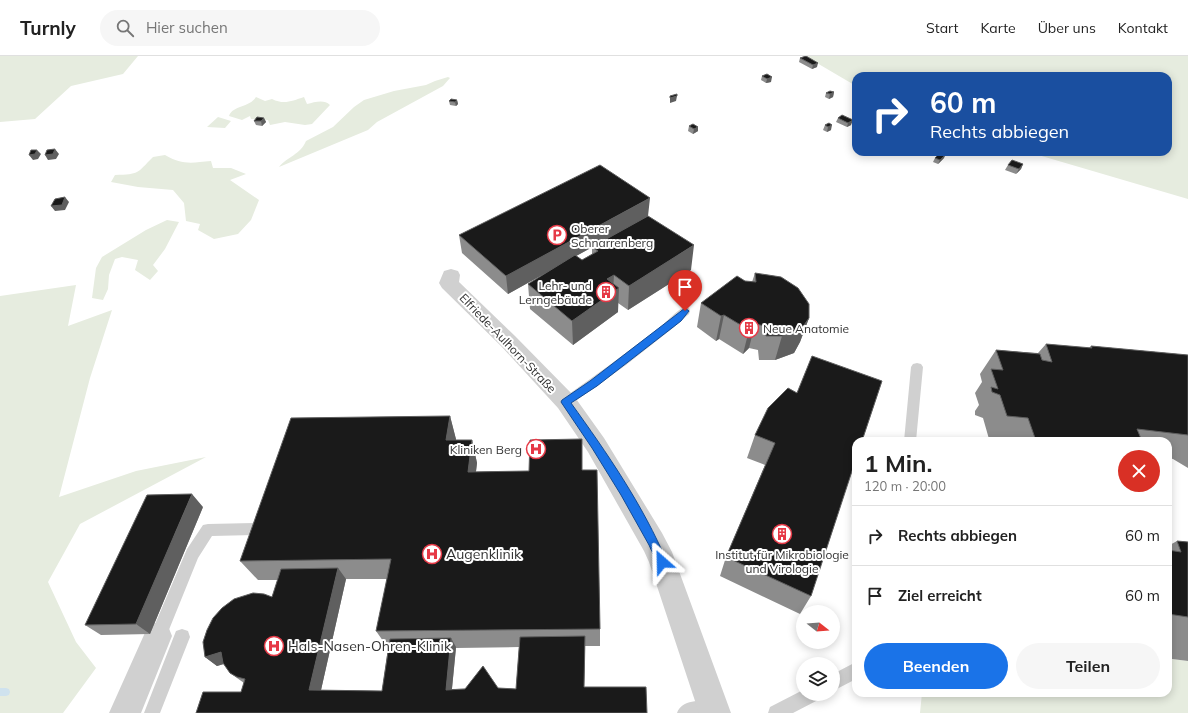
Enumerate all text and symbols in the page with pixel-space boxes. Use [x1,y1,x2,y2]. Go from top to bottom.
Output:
search box [100,10,380,46]
text: Turnly [20,16,76,40]
icon: search [114,17,136,39]
text: Hier suchen [146,18,228,37]
text: Start [926,19,958,37]
text: Karte [980,19,1016,37]
text: Über uns [1038,19,1096,37]
text: Kontakt [1118,19,1168,37]
text: 60 m [930,85,996,120]
icon: right [864,88,916,140]
text: Rechts abbiegen [930,120,1069,143]
place label: Oberer Schnarrenberg [571,221,653,250]
parking icon: Oberer Schnarrenberg [546,224,568,246]
pin [668,270,702,311]
icon: arrive [674,276,696,298]
place label: Lehr- und Lerngebäude [519,278,592,307]
building icon: Lehr- und Lerngebäude [595,281,617,303]
street label: Elfriede-Aulhorn-Straße [457,290,559,396]
building icon: Neue Anatomie [738,317,760,339]
place label: Neue Anatomie [763,321,849,336]
hospital icon: Kliniken Berg [525,438,547,460]
place label: Kliniken Berg [450,442,522,457]
text: 1 Min. [864,448,933,478]
button: close [1118,450,1160,492]
text: 120 m · 20:00 [864,478,946,494]
building icon: Institut für Mikrobiologie und Virologie [771,523,793,545]
icon: right [864,525,886,547]
text: Rechts abbiegen [898,526,1017,545]
text: 60 m [1125,526,1160,545]
position arrow [641,541,683,583]
hospital icon: Augenklinik [421,543,443,565]
place label: Augenklinik [446,545,522,563]
place label: Institut für Mikrobiologie und Virologie [715,547,849,576]
icon: arrive [864,585,886,607]
text: Ziel erreicht [898,586,982,605]
text: 60 m [1125,586,1160,605]
north arrow [796,605,840,649]
map controls [796,605,840,701]
hospital icon: Hals-Nasen-Ohren-Klinik [263,635,285,657]
place label: Hals-Nasen-Ohren-Klinik [288,637,452,655]
button: Beenden [864,643,1008,689]
button: Teilen [1016,643,1160,689]
button: layers [796,657,840,701]

